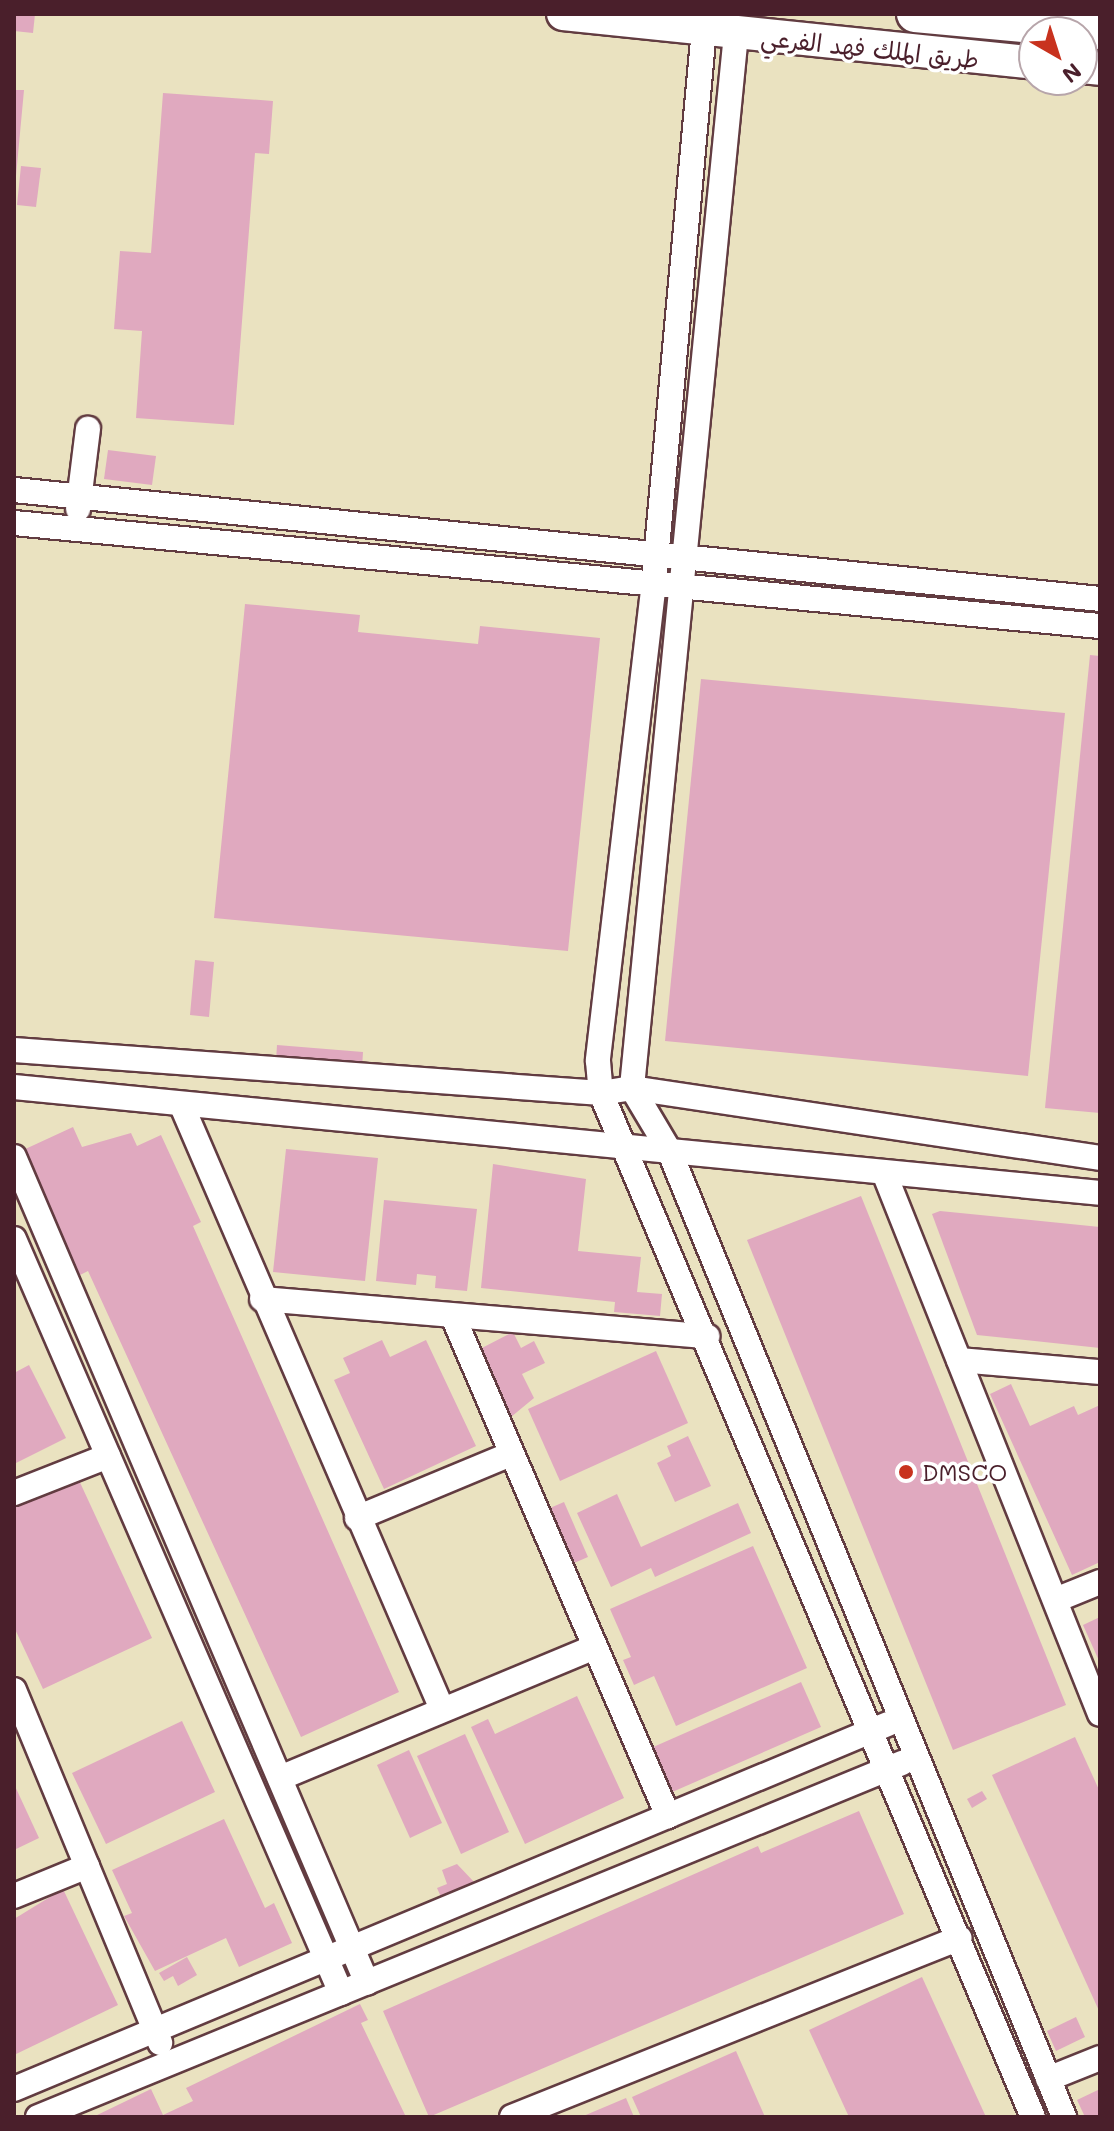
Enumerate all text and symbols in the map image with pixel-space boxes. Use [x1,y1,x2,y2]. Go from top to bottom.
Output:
north arrow [1018,16,1098,96]
street label: طريق الملك فهد الفرعي [760,22,980,74]
text: N [1057,57,1088,90]
place label: DMSCO [922,1458,1007,1486]
marker: DMSCO [897,1463,915,1481]

